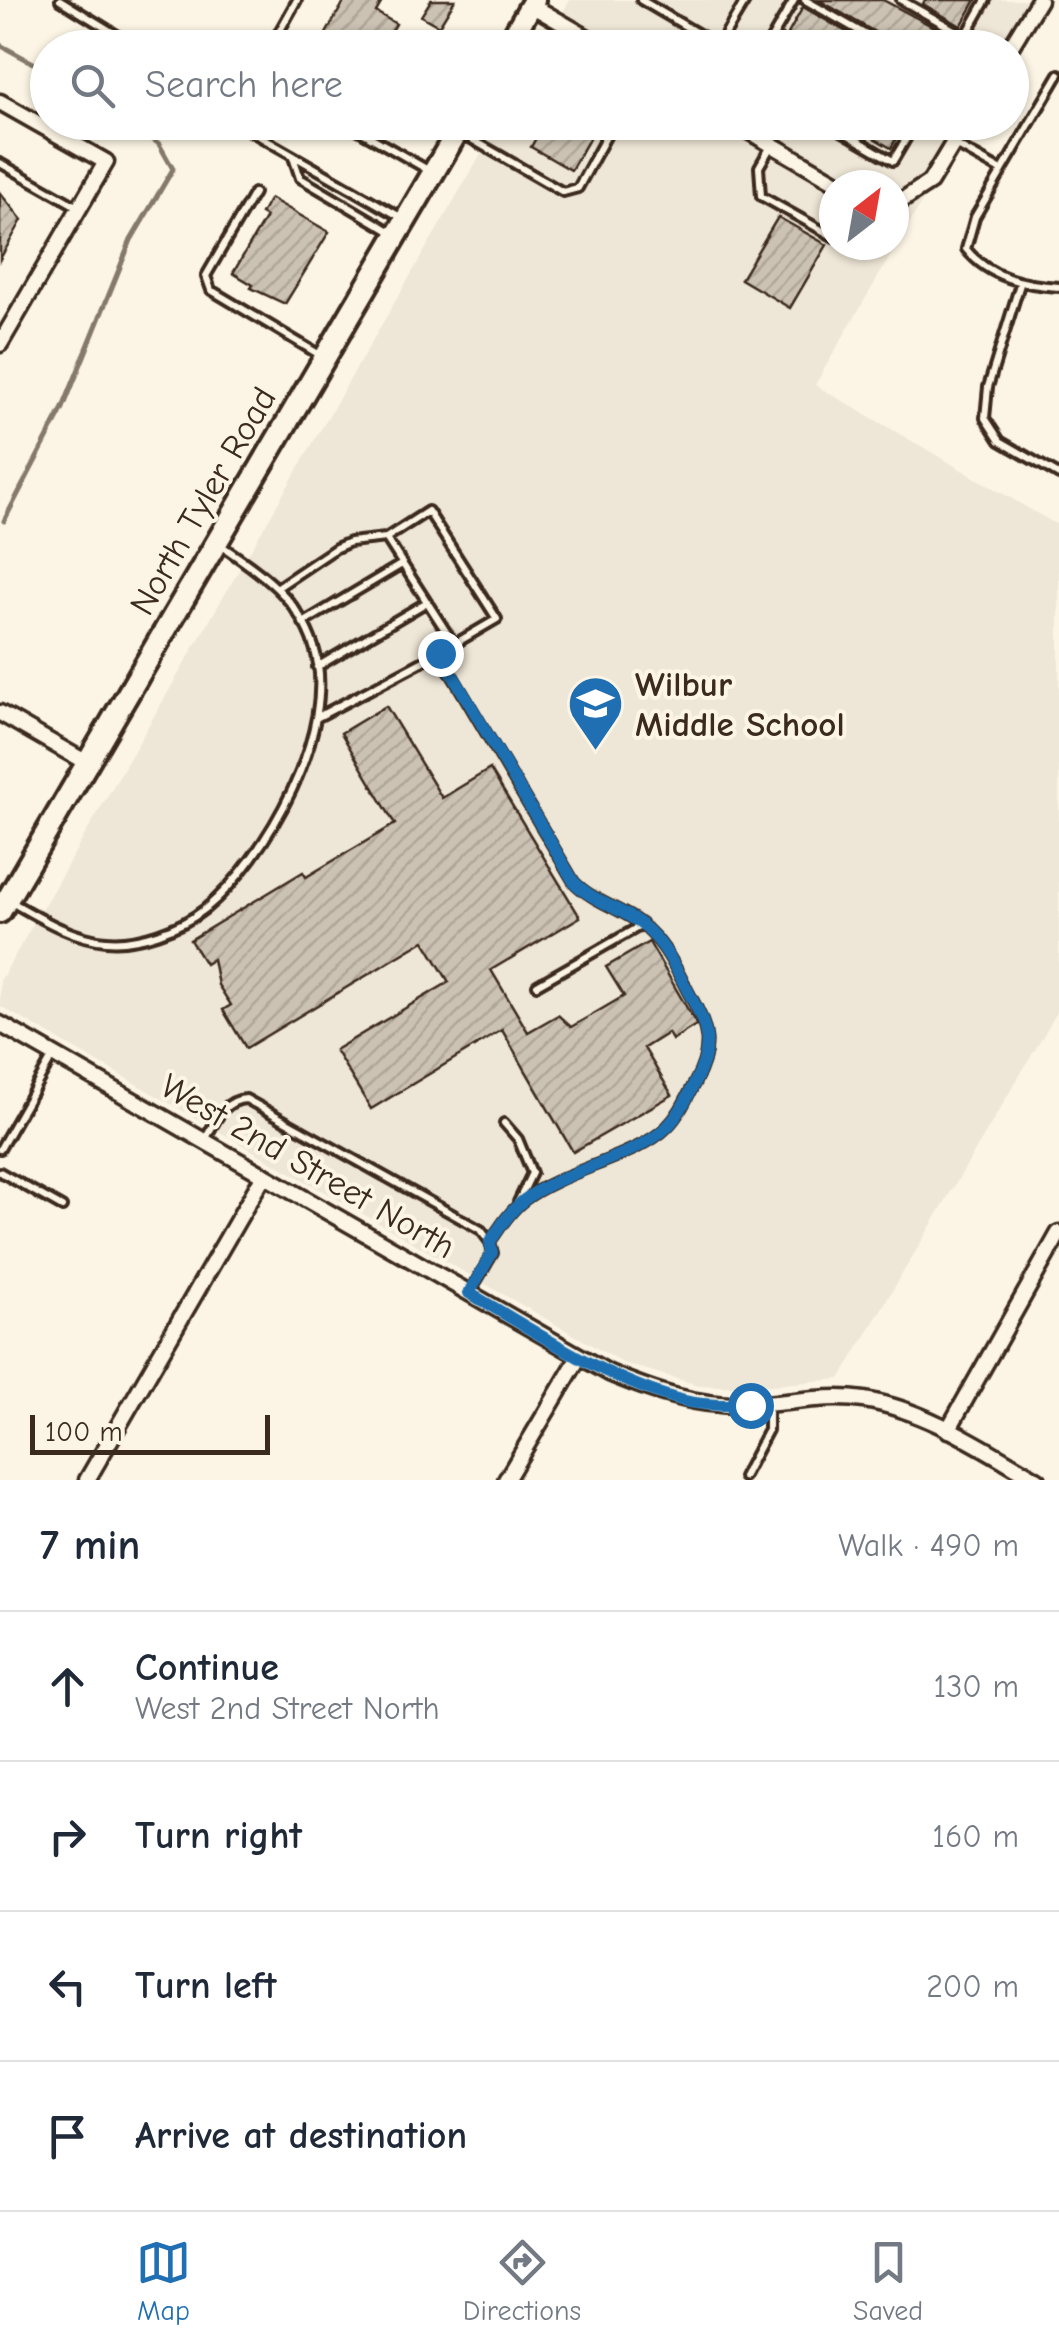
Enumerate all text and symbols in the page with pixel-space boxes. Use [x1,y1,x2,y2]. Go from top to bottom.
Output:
search box [30,30,1029,140]
icon: search [65,58,120,113]
text: Search here [145,63,343,107]
north arrow [819,170,909,260]
street label: North Tyler Road [121,380,285,622]
route end [418,631,464,677]
place label: Wilbur Middle School [635,664,845,745]
school or university icon: Wilbur Middle School [566,674,626,753]
street label: West 2nd Street North [153,1065,463,1267]
route start [728,1383,774,1429]
scale bar [30,1410,270,1454]
text: 100 m [45,1416,123,1448]
text: 7 min [40,1521,140,1570]
text: Walk · 490 m [838,1527,1019,1564]
text: Continue [135,1646,279,1690]
icon: ahead [40,1659,95,1714]
text: 130 m [933,1668,1019,1705]
text: West 2nd Street North [135,1690,440,1727]
icon: right [40,1809,95,1864]
text: Turn right [135,1814,302,1858]
text: 160 m [932,1818,1019,1855]
icon: left [40,1959,95,2014]
text: Turn left [135,1964,276,2008]
text: 200 m [926,1968,1019,2005]
icon: arrive [40,2109,95,2164]
text: Arrive at destination [135,2114,467,2158]
tab: Map [136,2235,191,2327]
tab: Directions [463,2235,581,2327]
tab: Saved [853,2235,923,2327]

